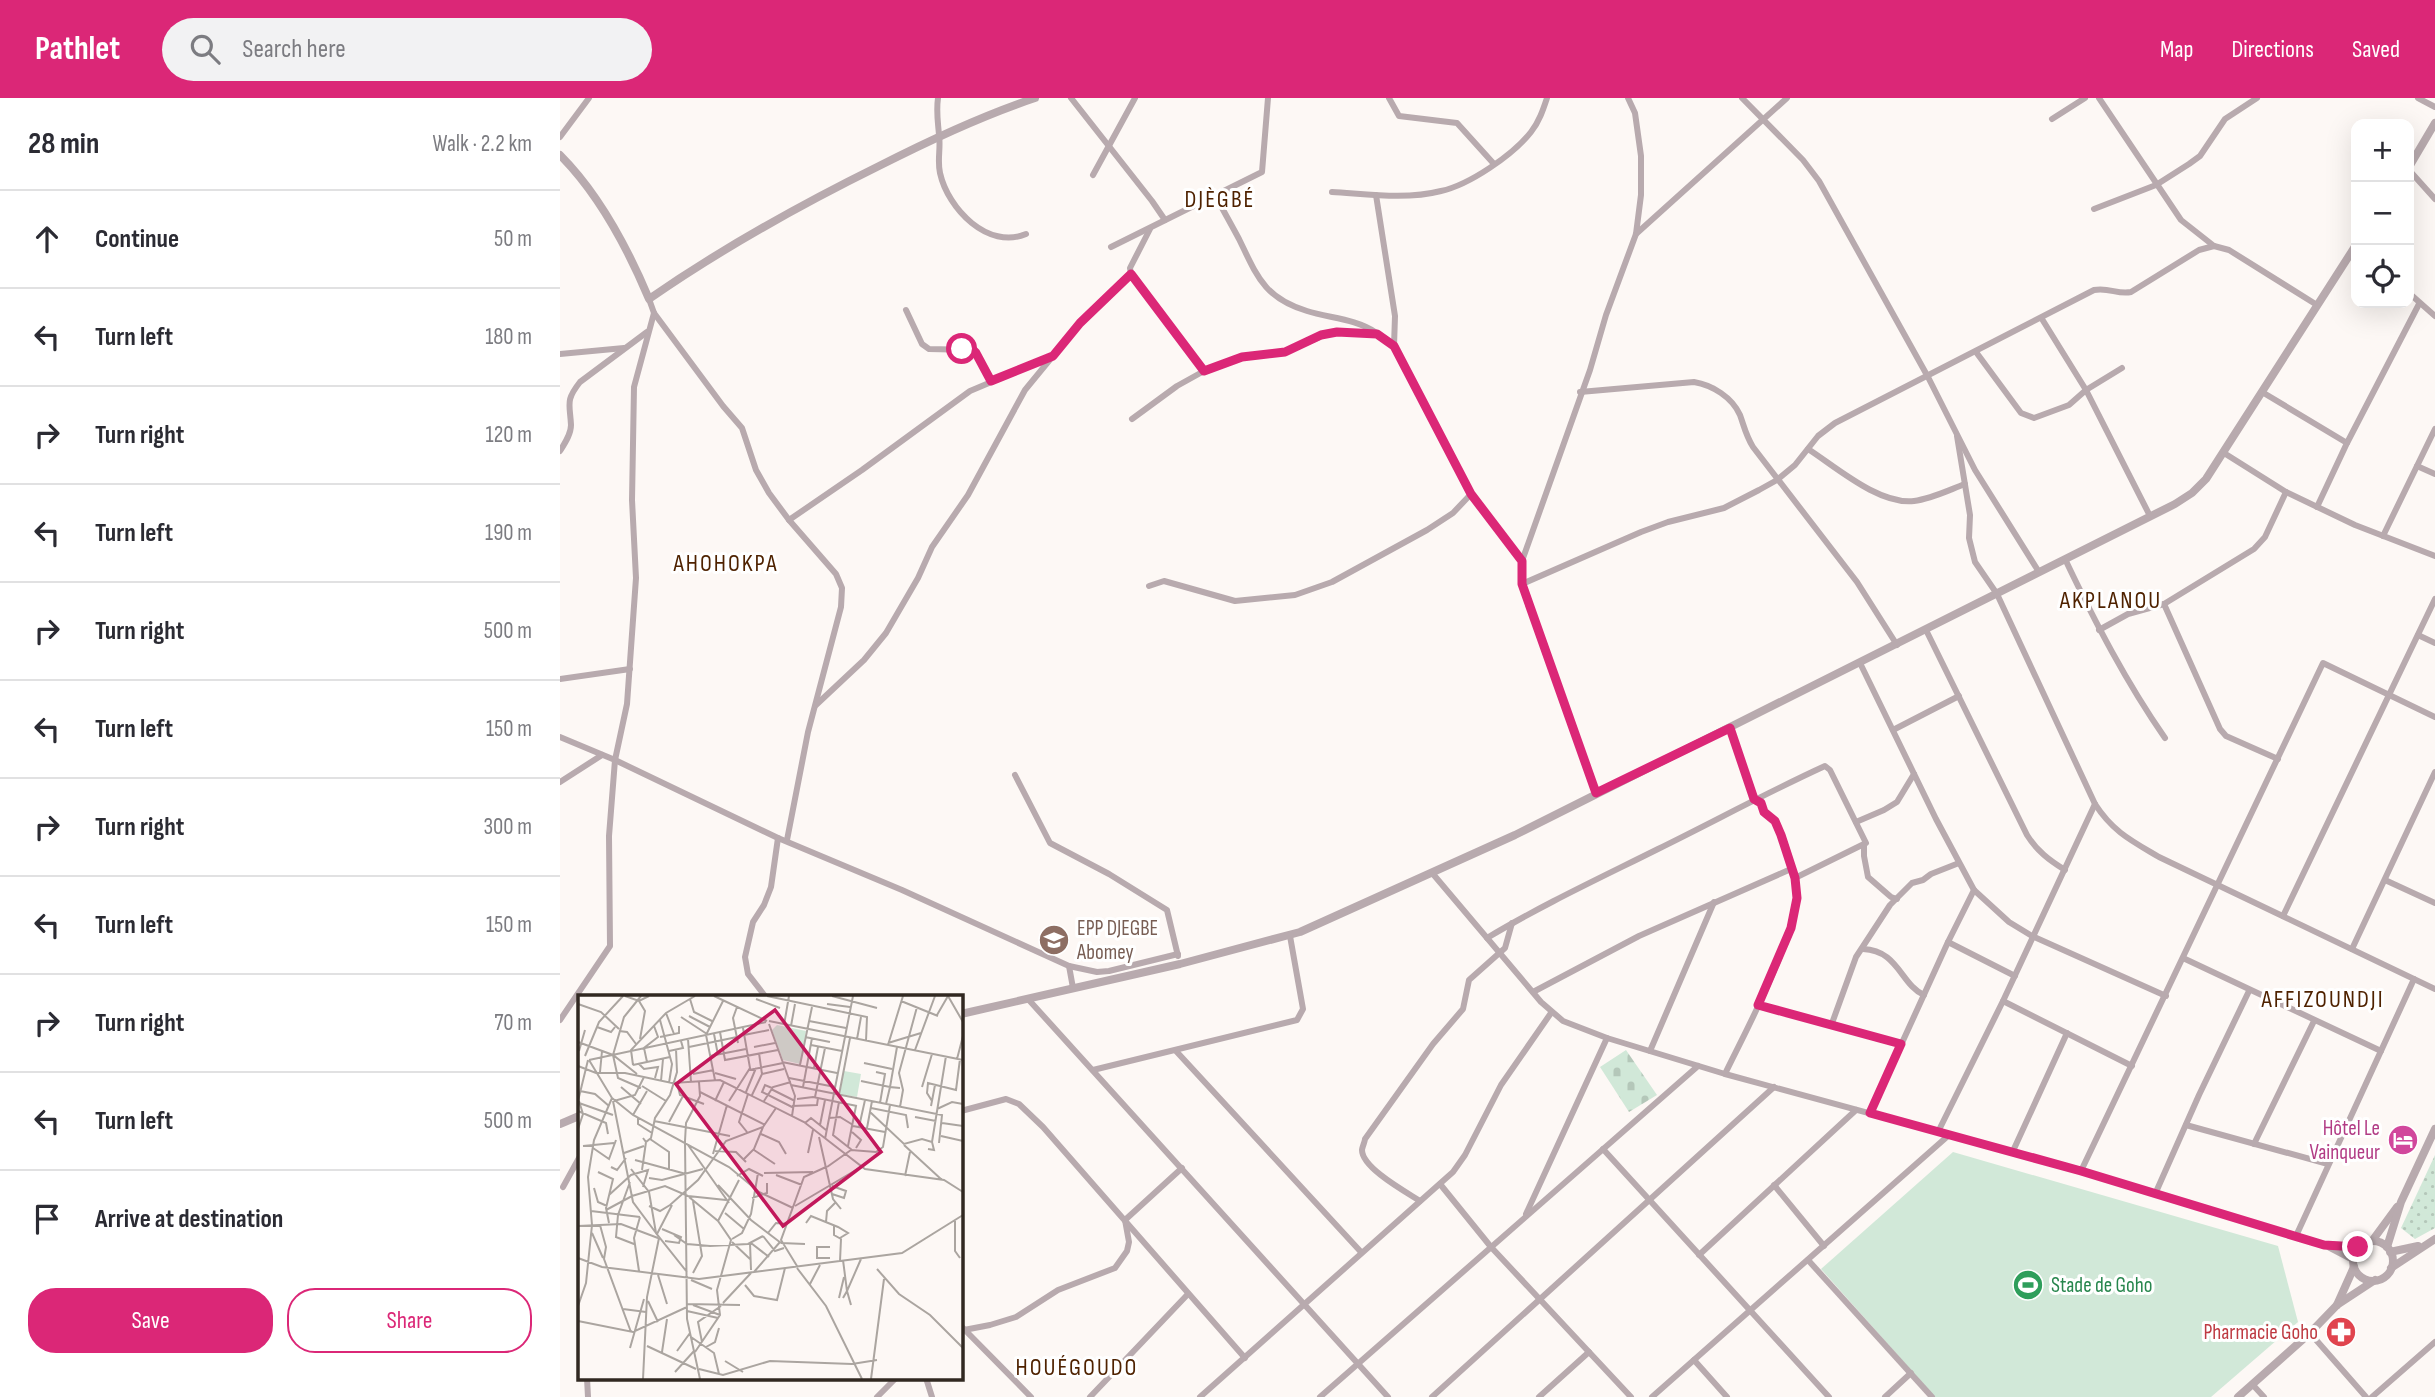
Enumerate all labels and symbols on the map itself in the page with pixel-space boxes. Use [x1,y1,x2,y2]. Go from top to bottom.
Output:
district label: DJÈGBÉ [1185,185,1255,214]
route start [946,333,977,364]
district label: AHOHOKPA [673,549,778,578]
district label: AKPLANOU [2059,586,2162,615]
place label: EPP DJEGBE Abomey [1076,916,1158,965]
school or university icon: EPP DJEGBE Abomey [1037,923,1071,957]
district label: AFFIZOUNDJI [2260,985,2385,1014]
inset map [578,995,962,1380]
place label: Hôtel Le Vainqueur [2309,1116,2380,1165]
hotel icon: Hôtel Le Vainqueur [2386,1123,2420,1157]
route end [2342,1231,2373,1262]
sports icon: Stade de Goho [2011,1268,2045,1302]
place label: Stade de Goho [2051,1273,2152,1298]
pharmacy icon: Pharmacie Goho [2324,1315,2358,1349]
place label: Pharmacie Goho [2203,1320,2318,1345]
district label: HOUÉGOUDO [1016,1353,1138,1382]

